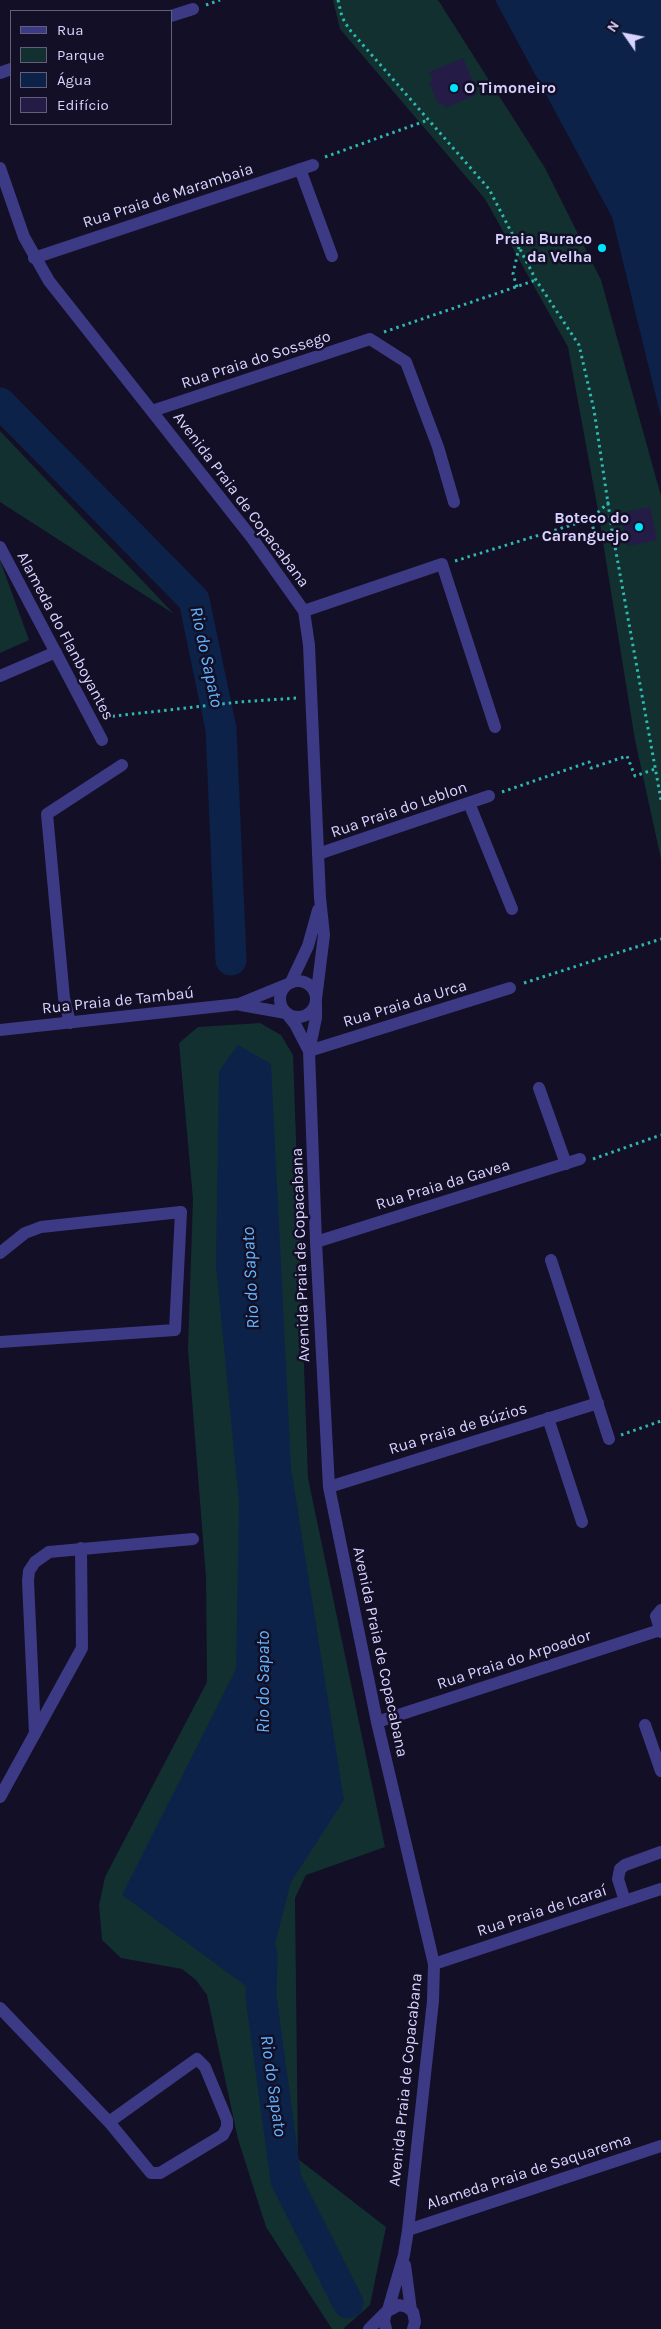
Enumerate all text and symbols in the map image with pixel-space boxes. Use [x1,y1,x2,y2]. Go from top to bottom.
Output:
legend [10,10,172,125]
north arrow [601,10,651,60]
text: N [603,18,623,35]
text: Rua [57,21,84,39]
text: Parque [57,46,105,64]
text: Água [57,71,91,89]
place label: O Timoneiro [464,78,556,98]
marker: O Timoneiro [448,82,460,94]
text: Edifício [57,96,109,114]
street label: Rua Praia de Marambaia [80,159,256,233]
place label: Praia Buraco da Velha [495,229,592,267]
marker: Praia Buraco da Velha [596,242,608,254]
street label: Rua Praia do Sossego [179,327,333,393]
street label: Avenida Praia de Copacabana [169,409,313,591]
place label: Boteco do Caranguejo [542,508,629,546]
marker: Boteco do Caranguejo [633,521,645,533]
street label: Alameda do Flanboyantes [12,549,118,723]
water label: Rio do Sapato [185,605,227,709]
street label: Rua Praia do Leblon [328,778,470,842]
street label: Rua Praia da Urca [341,976,469,1032]
street label: Rua Praia de Tambaú [41,983,195,1019]
street label: Avenida Praia de Copacabana [288,1148,314,1362]
street label: Rua Praia da Gavea [374,1155,512,1215]
water label: Rio do Sapato [238,1226,264,1330]
street label: Rua Praia de Búzios [387,1399,529,1459]
street label: Avenida Praia de Copacabana [348,1545,412,1759]
street label: Rua Praia do Arpoador [435,1626,593,1694]
water label: Rio do Sapato [253,1631,275,1733]
street label: Rua Praia de Icaraí [475,1881,609,1941]
street label: Avenida Praia de Copacabana [385,1972,427,2188]
water label: Rio do Sapato [255,2034,291,2138]
street label: Alameda Praia de Saquarema [424,2130,634,2214]

